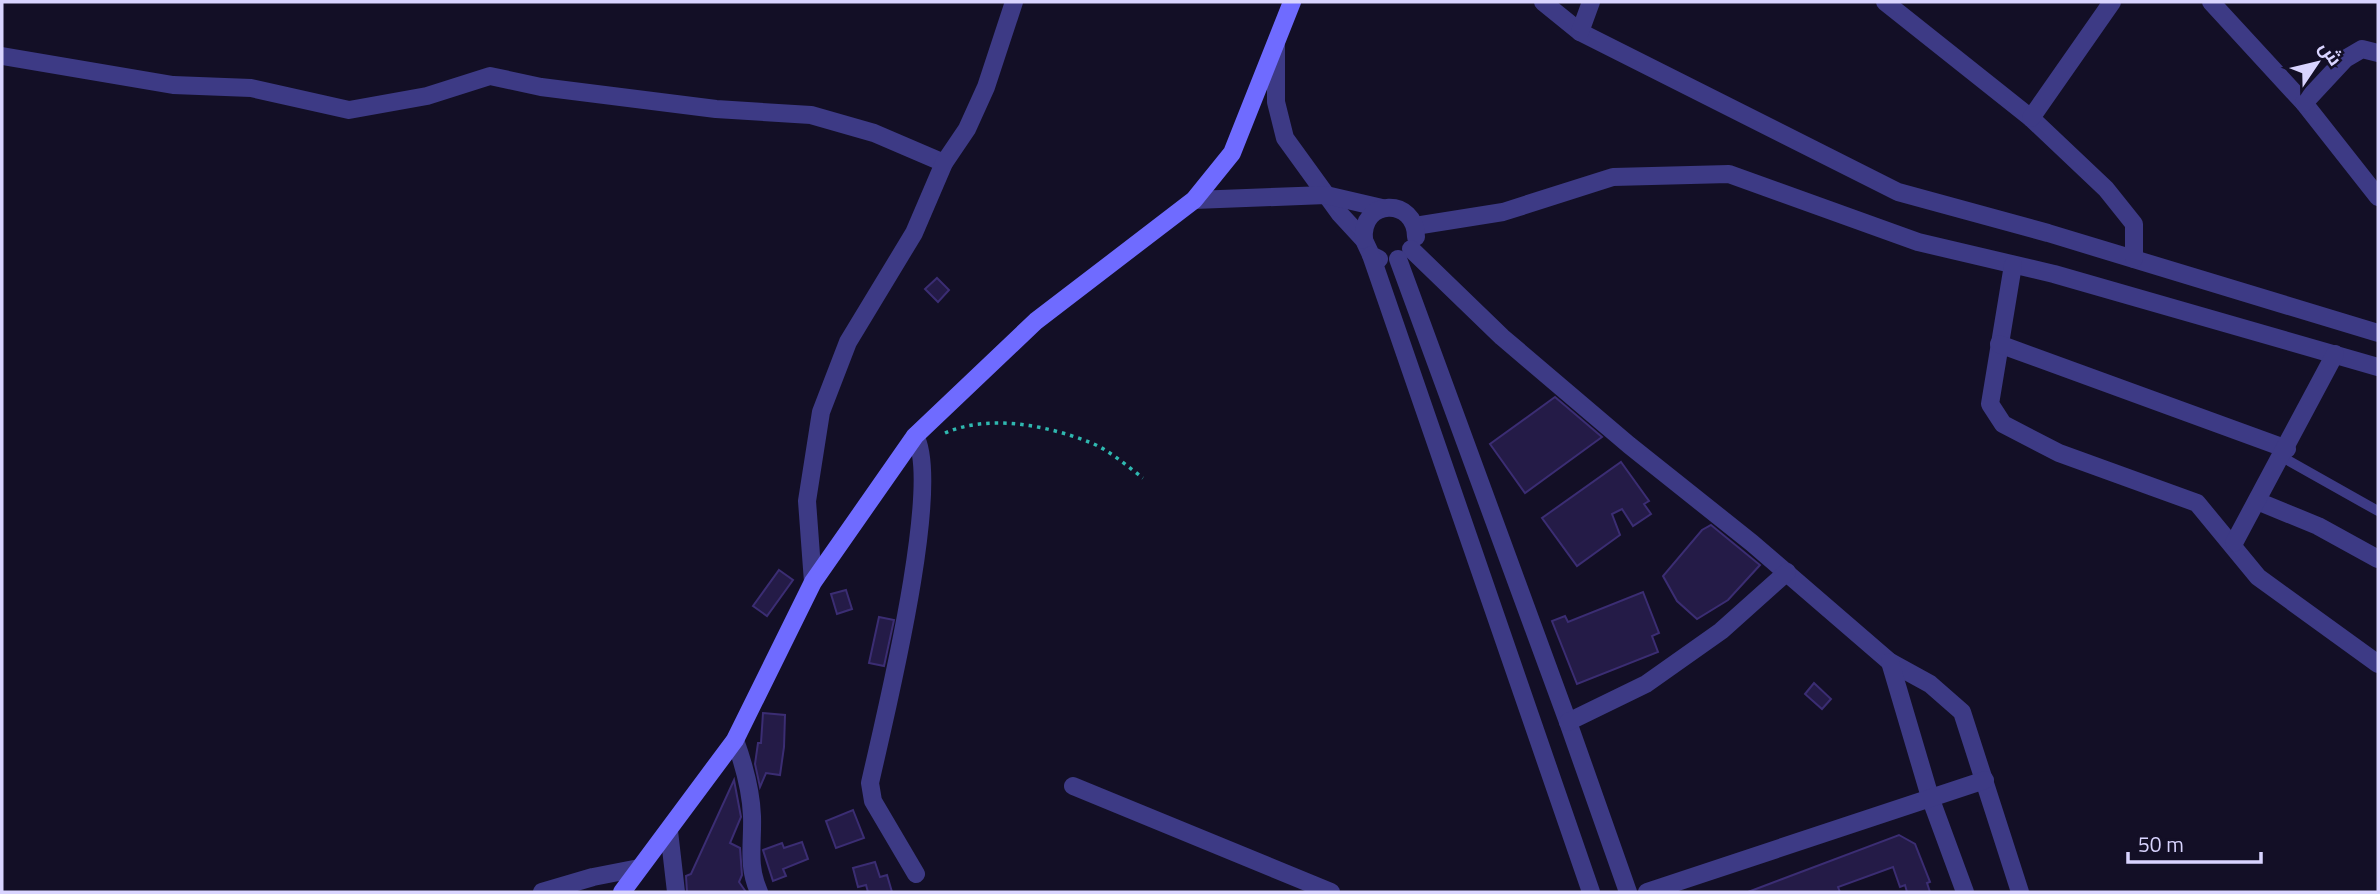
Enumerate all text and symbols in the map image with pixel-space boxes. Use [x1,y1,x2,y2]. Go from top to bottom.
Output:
north arrow [2282,28,2352,98]
text: ش [2312,35,2350,71]
scale bar [2128,820,2261,864]
text: 50 m [2138,828,2184,860]

